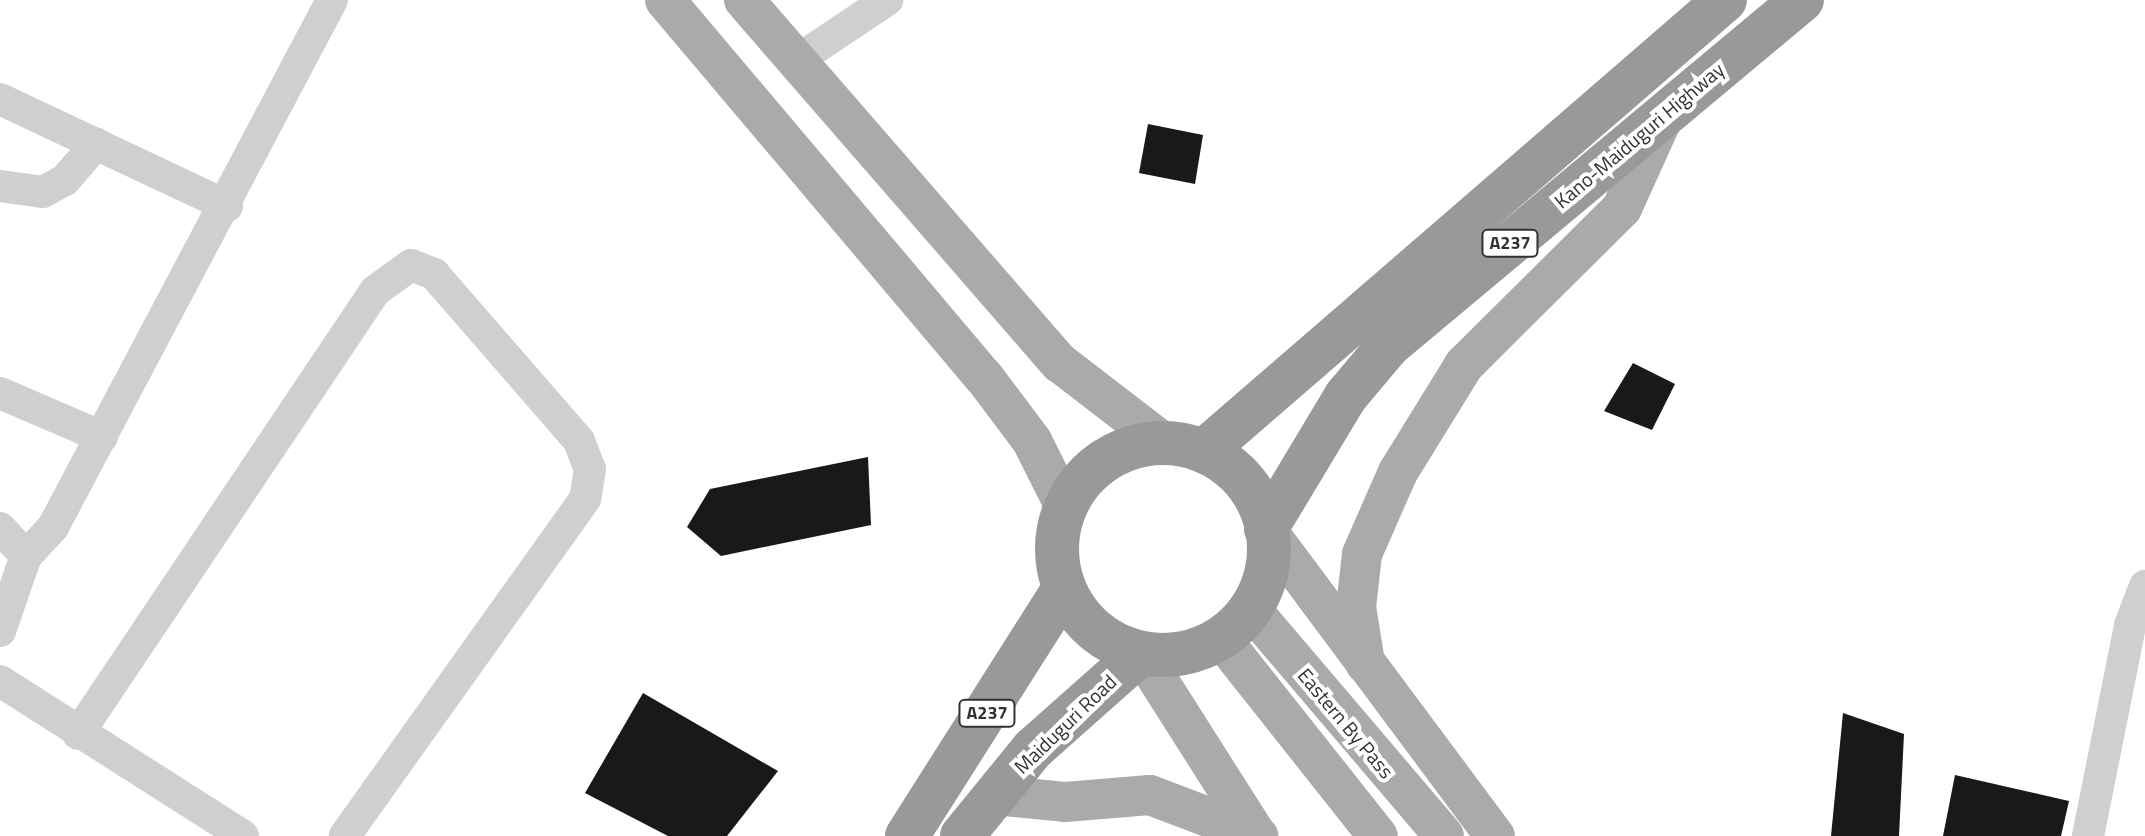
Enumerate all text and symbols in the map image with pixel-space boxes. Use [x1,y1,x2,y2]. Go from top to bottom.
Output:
street label: Kano-Maiduguri Highway [1549,57,1729,213]
road number: A237 [1480,229,1540,257]
street label: Eastern By Pass [1293,663,1399,783]
street label: Maiduguri Road [1009,669,1121,779]
road number: A237 [957,699,1017,727]

